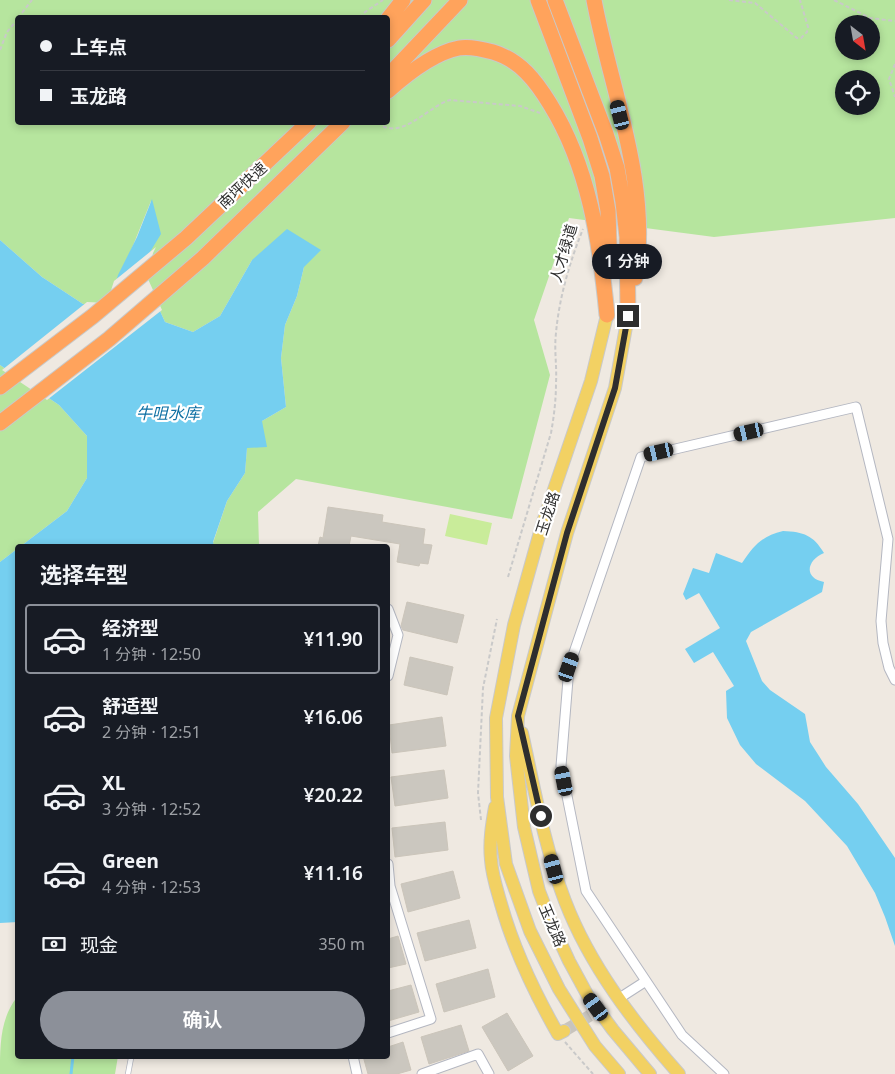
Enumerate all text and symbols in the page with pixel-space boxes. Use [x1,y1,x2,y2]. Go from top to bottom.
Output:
north arrow [835,15,880,60]
map controls [835,15,880,115]
text: 上车点 [70,34,127,60]
button: locate [835,70,880,115]
text: 玉龙路 [70,83,127,109]
car [609,99,630,131]
street label: 南坪快速 [213,157,271,213]
street label: 人才绿道 [545,221,581,285]
callout: 1 分钟 [593,244,663,278]
text: 1 分钟 [604,250,650,272]
route end [617,305,639,327]
water label: 牛咀水库 [136,402,203,424]
car [732,421,765,443]
car [642,441,675,463]
street label: 玉龙路 [531,489,563,537]
text: 选择车型 [40,559,128,589]
text: 经济型 [102,615,159,641]
icon: car [42,617,87,662]
text: ¥11.90 [303,626,363,652]
text: 1 分钟 · 12:50 [102,643,201,665]
car [557,650,580,684]
text: 舒适型 [102,693,159,719]
icon: car [42,695,87,740]
text: ¥16.06 [303,704,363,730]
text: 2 分钟 · 12:51 [102,721,201,743]
car [553,765,574,797]
text: XL [102,770,125,796]
icon: car [42,773,87,818]
text: ¥20.22 [303,782,363,808]
text: 3 分钟 · 12:52 [102,798,201,820]
route start [530,805,552,827]
text: Green [102,848,159,874]
icon: car [42,851,87,896]
car [542,853,565,885]
text: ¥11.16 [303,860,363,886]
text: 4 分钟 · 12:53 [102,876,201,898]
street label: 玉龙路 [535,900,571,950]
icon: cash [40,930,68,958]
text: 现金 [80,932,118,958]
text: 350 m [318,933,365,955]
car [581,990,610,1024]
button: 确认 [40,991,365,1049]

